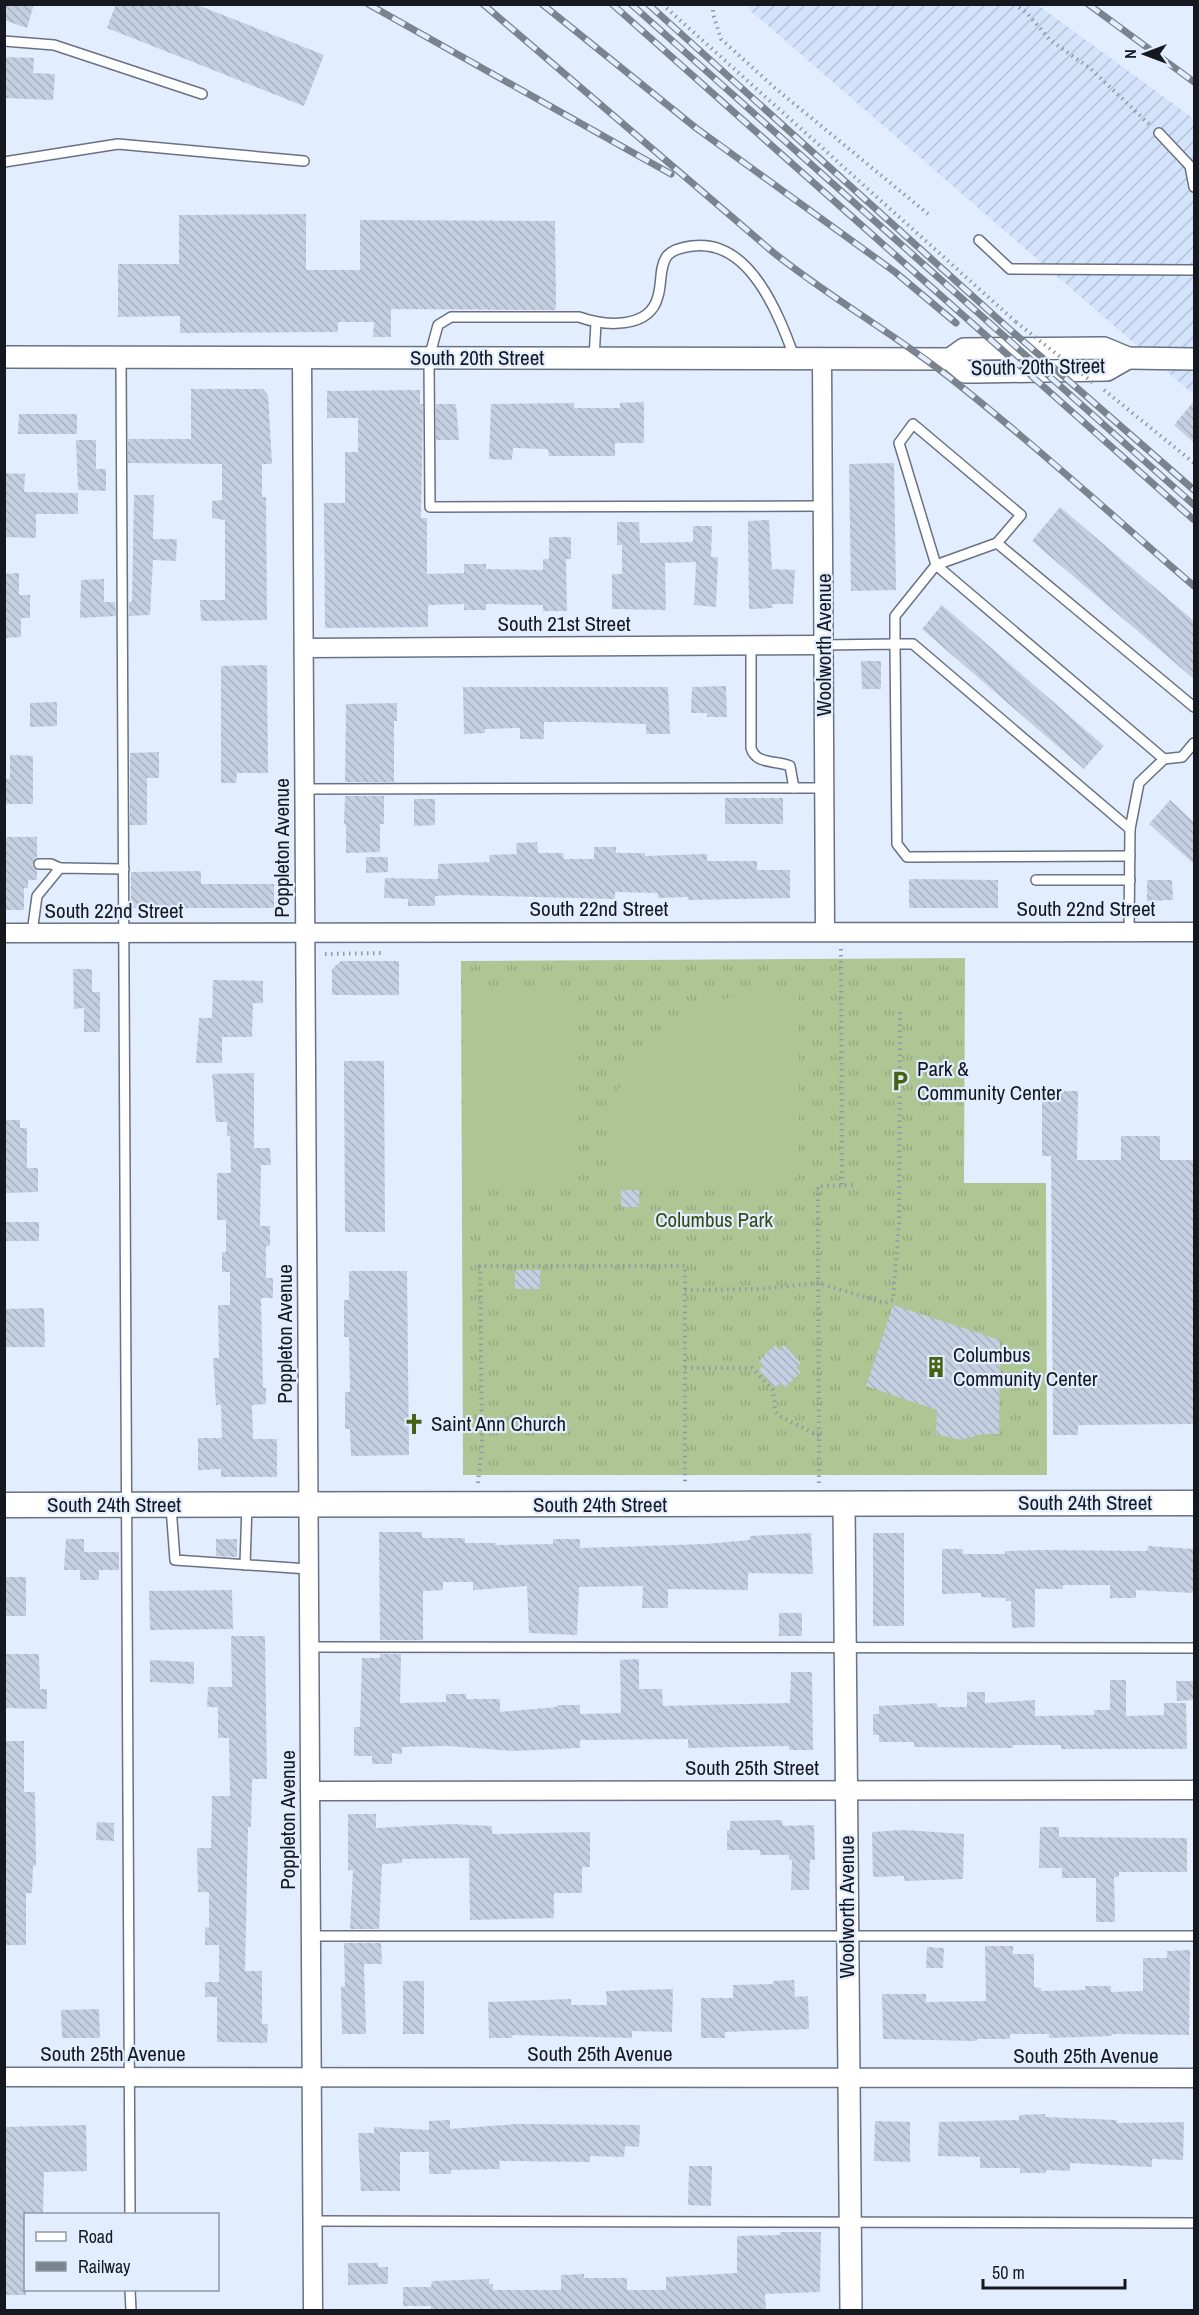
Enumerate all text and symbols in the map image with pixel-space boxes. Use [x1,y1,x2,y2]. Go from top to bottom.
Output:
north arrow [1115,24,1175,84]
text: N [1119,49,1141,59]
street label: South 20th Street [410,343,544,372]
street label: South 20th Street [971,351,1105,382]
street label: Woolworth Avenue [809,574,838,717]
street label: South 21st Street [497,609,631,638]
street label: Poppleton Avenue [267,778,296,918]
street label: South 22nd Street [530,894,669,923]
street label: South 22nd Street [1017,894,1156,923]
street label: South 22nd Street [45,896,184,925]
place label: Park & Community Center [917,1054,1062,1107]
parking icon: Park & Community Center [888,1069,912,1093]
park label: Columbus Park [655,1205,773,1234]
street label: Poppleton Avenue [270,1264,299,1404]
place label: Columbus Community Center [953,1340,1098,1393]
building icon: Columbus Community Center [924,1355,948,1379]
place label: Saint Ann Church [431,1409,566,1438]
church icon: Saint Ann Church [402,1412,426,1436]
street label: South 24th Street [1018,1488,1152,1517]
street label: South 24th Street [47,1490,181,1519]
street label: South 24th Street [533,1490,667,1519]
street label: Poppleton Avenue [273,1750,302,1890]
street label: South 25th Street [685,1753,819,1782]
street label: Woolworth Avenue [832,1836,861,1979]
street label: South 25th Avenue [40,2039,186,2068]
street label: South 25th Avenue [527,2039,673,2068]
street label: South 25th Avenue [1013,2041,1159,2070]
legend [24,2213,219,2291]
text: Road [78,2224,113,2249]
scale bar [983,2252,1126,2290]
text: Railway [78,2254,131,2279]
text: 50 m [992,2260,1025,2285]

